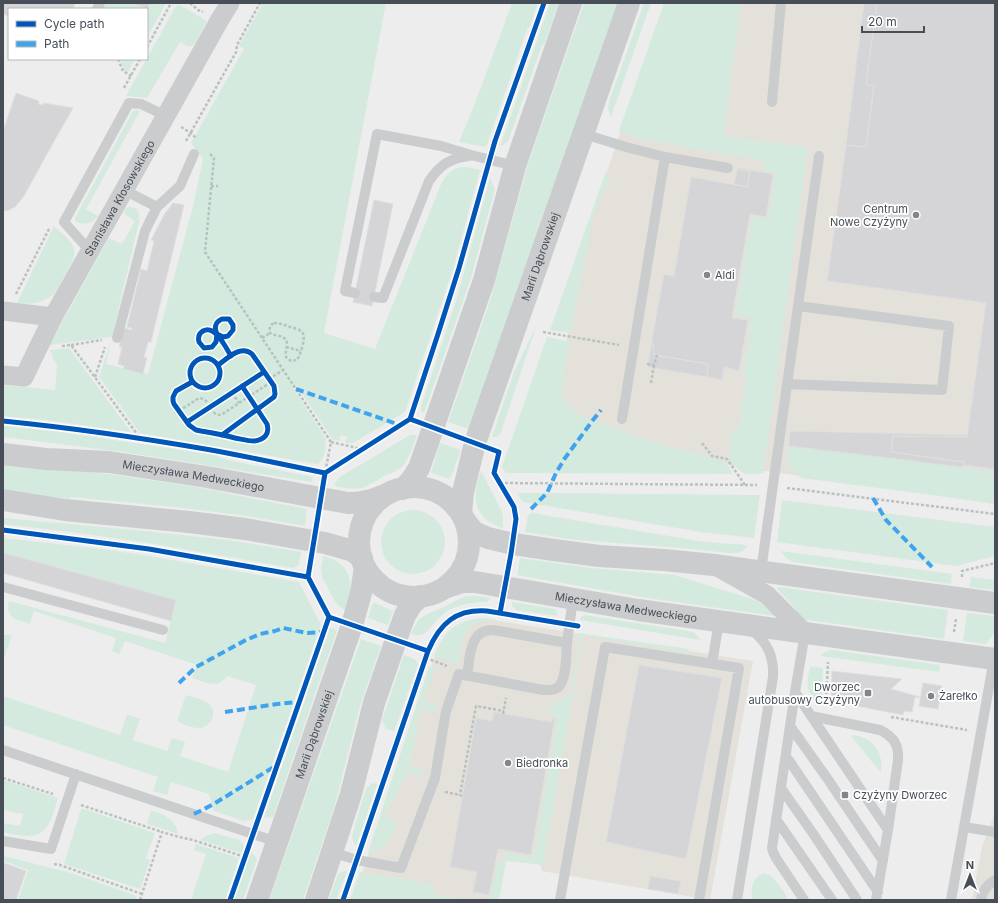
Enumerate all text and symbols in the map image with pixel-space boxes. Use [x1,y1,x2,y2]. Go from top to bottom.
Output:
legend [8,8,148,60]
scale bar [862,8,924,34]
text: 20 m [868,14,897,29]
text: Cycle path [44,16,105,31]
text: Path [44,36,69,51]
street label: Stanisława Kłosowskiego [81,137,158,259]
place label: Centrum Nowe Czyżyny [830,202,908,229]
marker: Centrum Nowe Czyżyny [911,210,921,220]
street label: Marii Dąbrowskiej [518,211,562,303]
place label: Aldi [715,268,735,282]
marker: Aldi [702,270,712,280]
street label: Mieczysława Medweckiego [122,457,266,495]
street label: Mieczysława Medweckiego [554,589,698,625]
place label: Dworzec autobusowy Czyżyny [748,680,860,707]
street label: Marii Dąbrowskiej [292,688,336,781]
marker: Dworzec autobusowy Czyżyny [863,688,873,698]
place label: Żarełko [939,689,978,703]
marker: Żarełko [926,691,936,701]
place label: Biedronka [516,756,568,770]
marker: Biedronka [503,758,513,768]
place label: Czyżyny Dworzec [853,788,947,802]
marker: Czyżyny Dworzec [840,790,850,800]
north arrow [950,855,990,895]
text: N [966,858,974,872]

